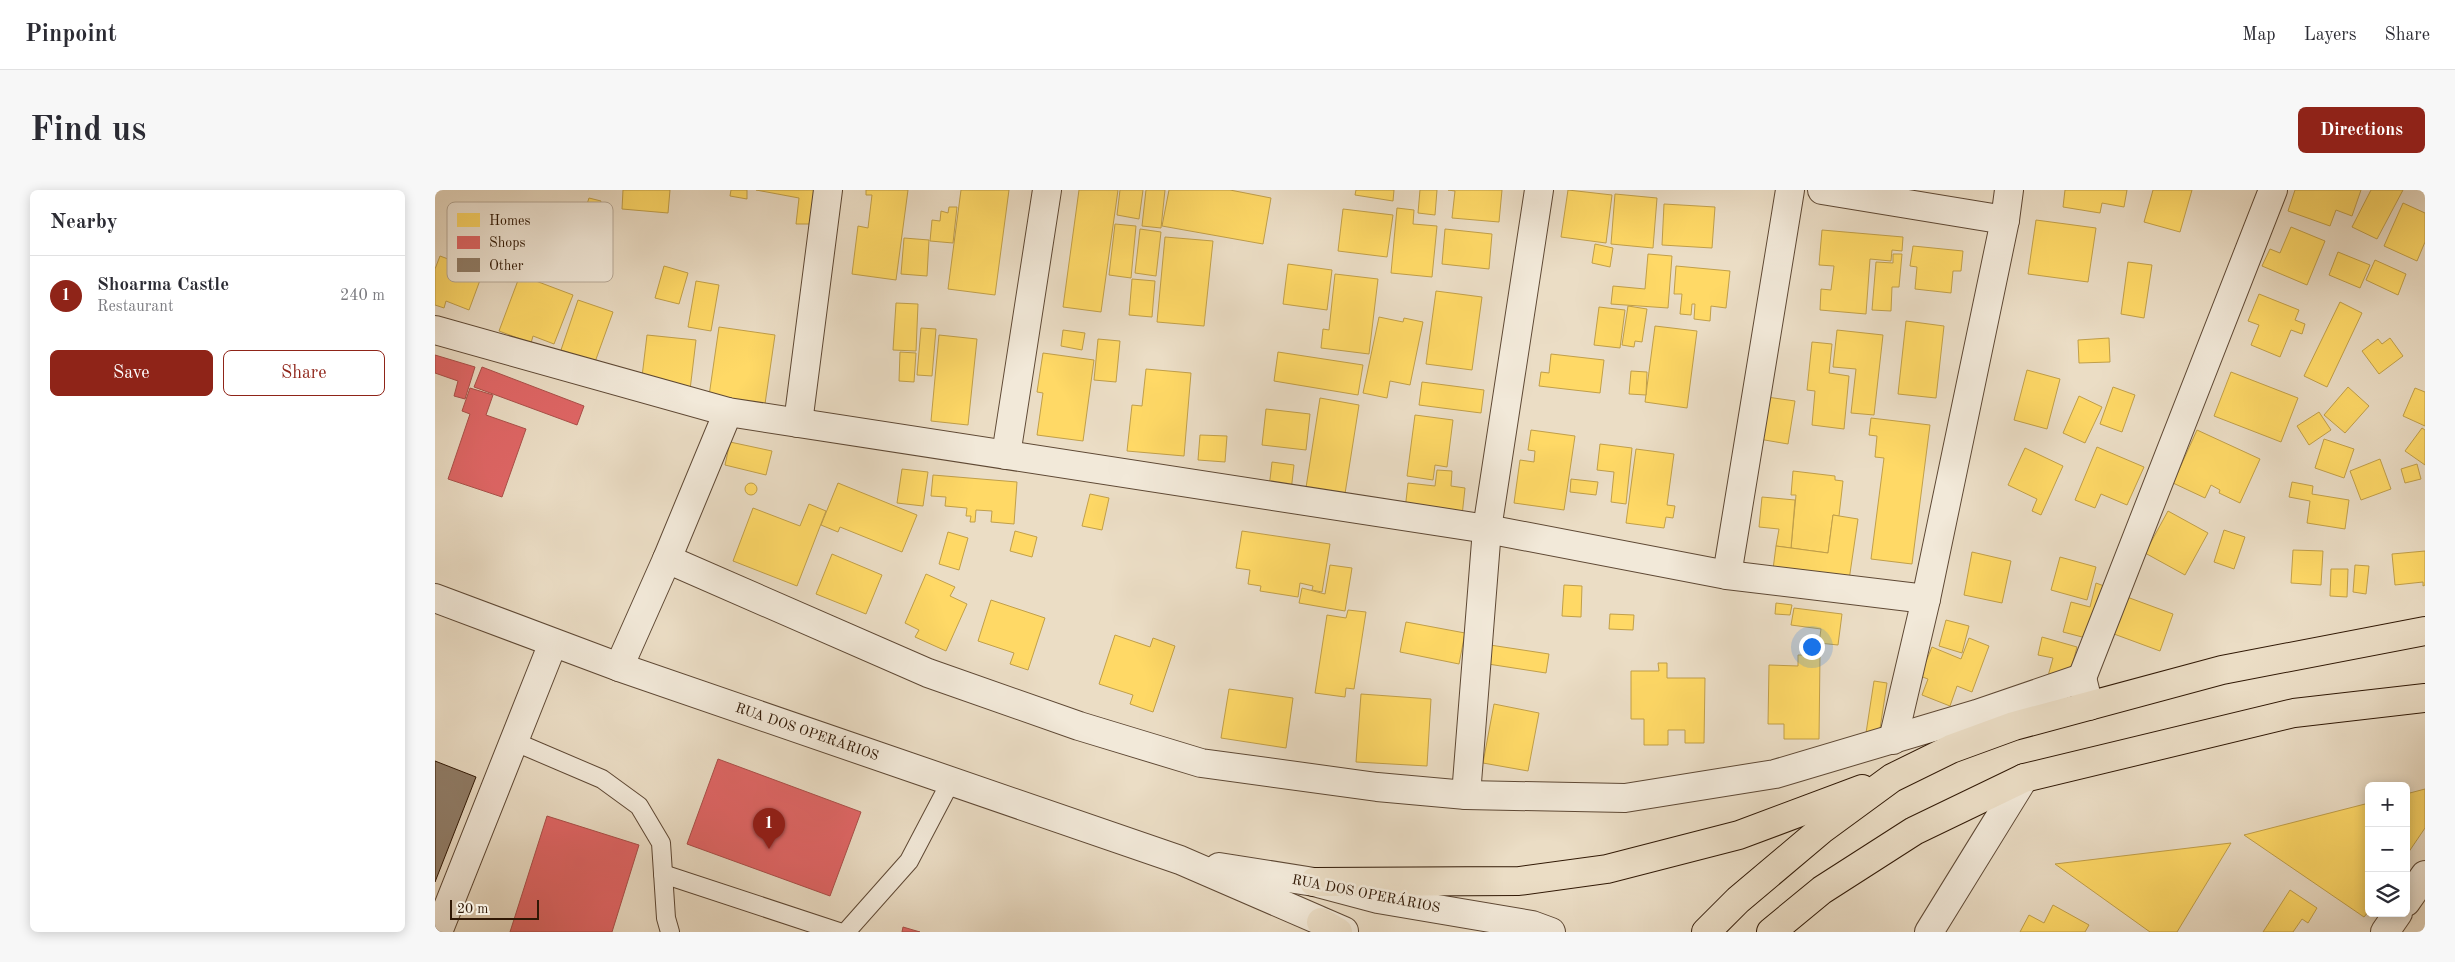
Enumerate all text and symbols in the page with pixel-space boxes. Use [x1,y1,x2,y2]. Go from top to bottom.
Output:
text: Pinpoint [25,23,117,47]
text: Map [2242,26,2276,44]
text: Layers [2304,26,2356,44]
text: Share [2384,26,2430,44]
button: Directions [2298,107,2425,153]
text: Find us [30,113,146,148]
legend [447,202,613,282]
text: Nearby [50,212,118,233]
text: Homes [489,214,531,228]
text: Shops [489,236,526,250]
text: Other [489,259,524,273]
text: Shoarma Castle [97,276,229,295]
text: 1 [61,288,71,304]
text: 240 m [340,288,385,304]
text: Restaurant [97,299,174,315]
button: Save [50,350,213,396]
button: Share [223,350,385,396]
your location [1799,634,1825,660]
street label: RUA DOS OPERÁRIOS [733,698,882,763]
map controls [2365,782,2410,917]
button: + [2365,782,2410,827]
pin: 1 [753,808,785,849]
button: − [2365,827,2410,872]
street label: RUA DOS OPERÁRIOS [1291,870,1442,915]
button: layers [2365,872,2410,917]
scale bar [450,897,539,920]
text: 20 m [457,902,488,916]

